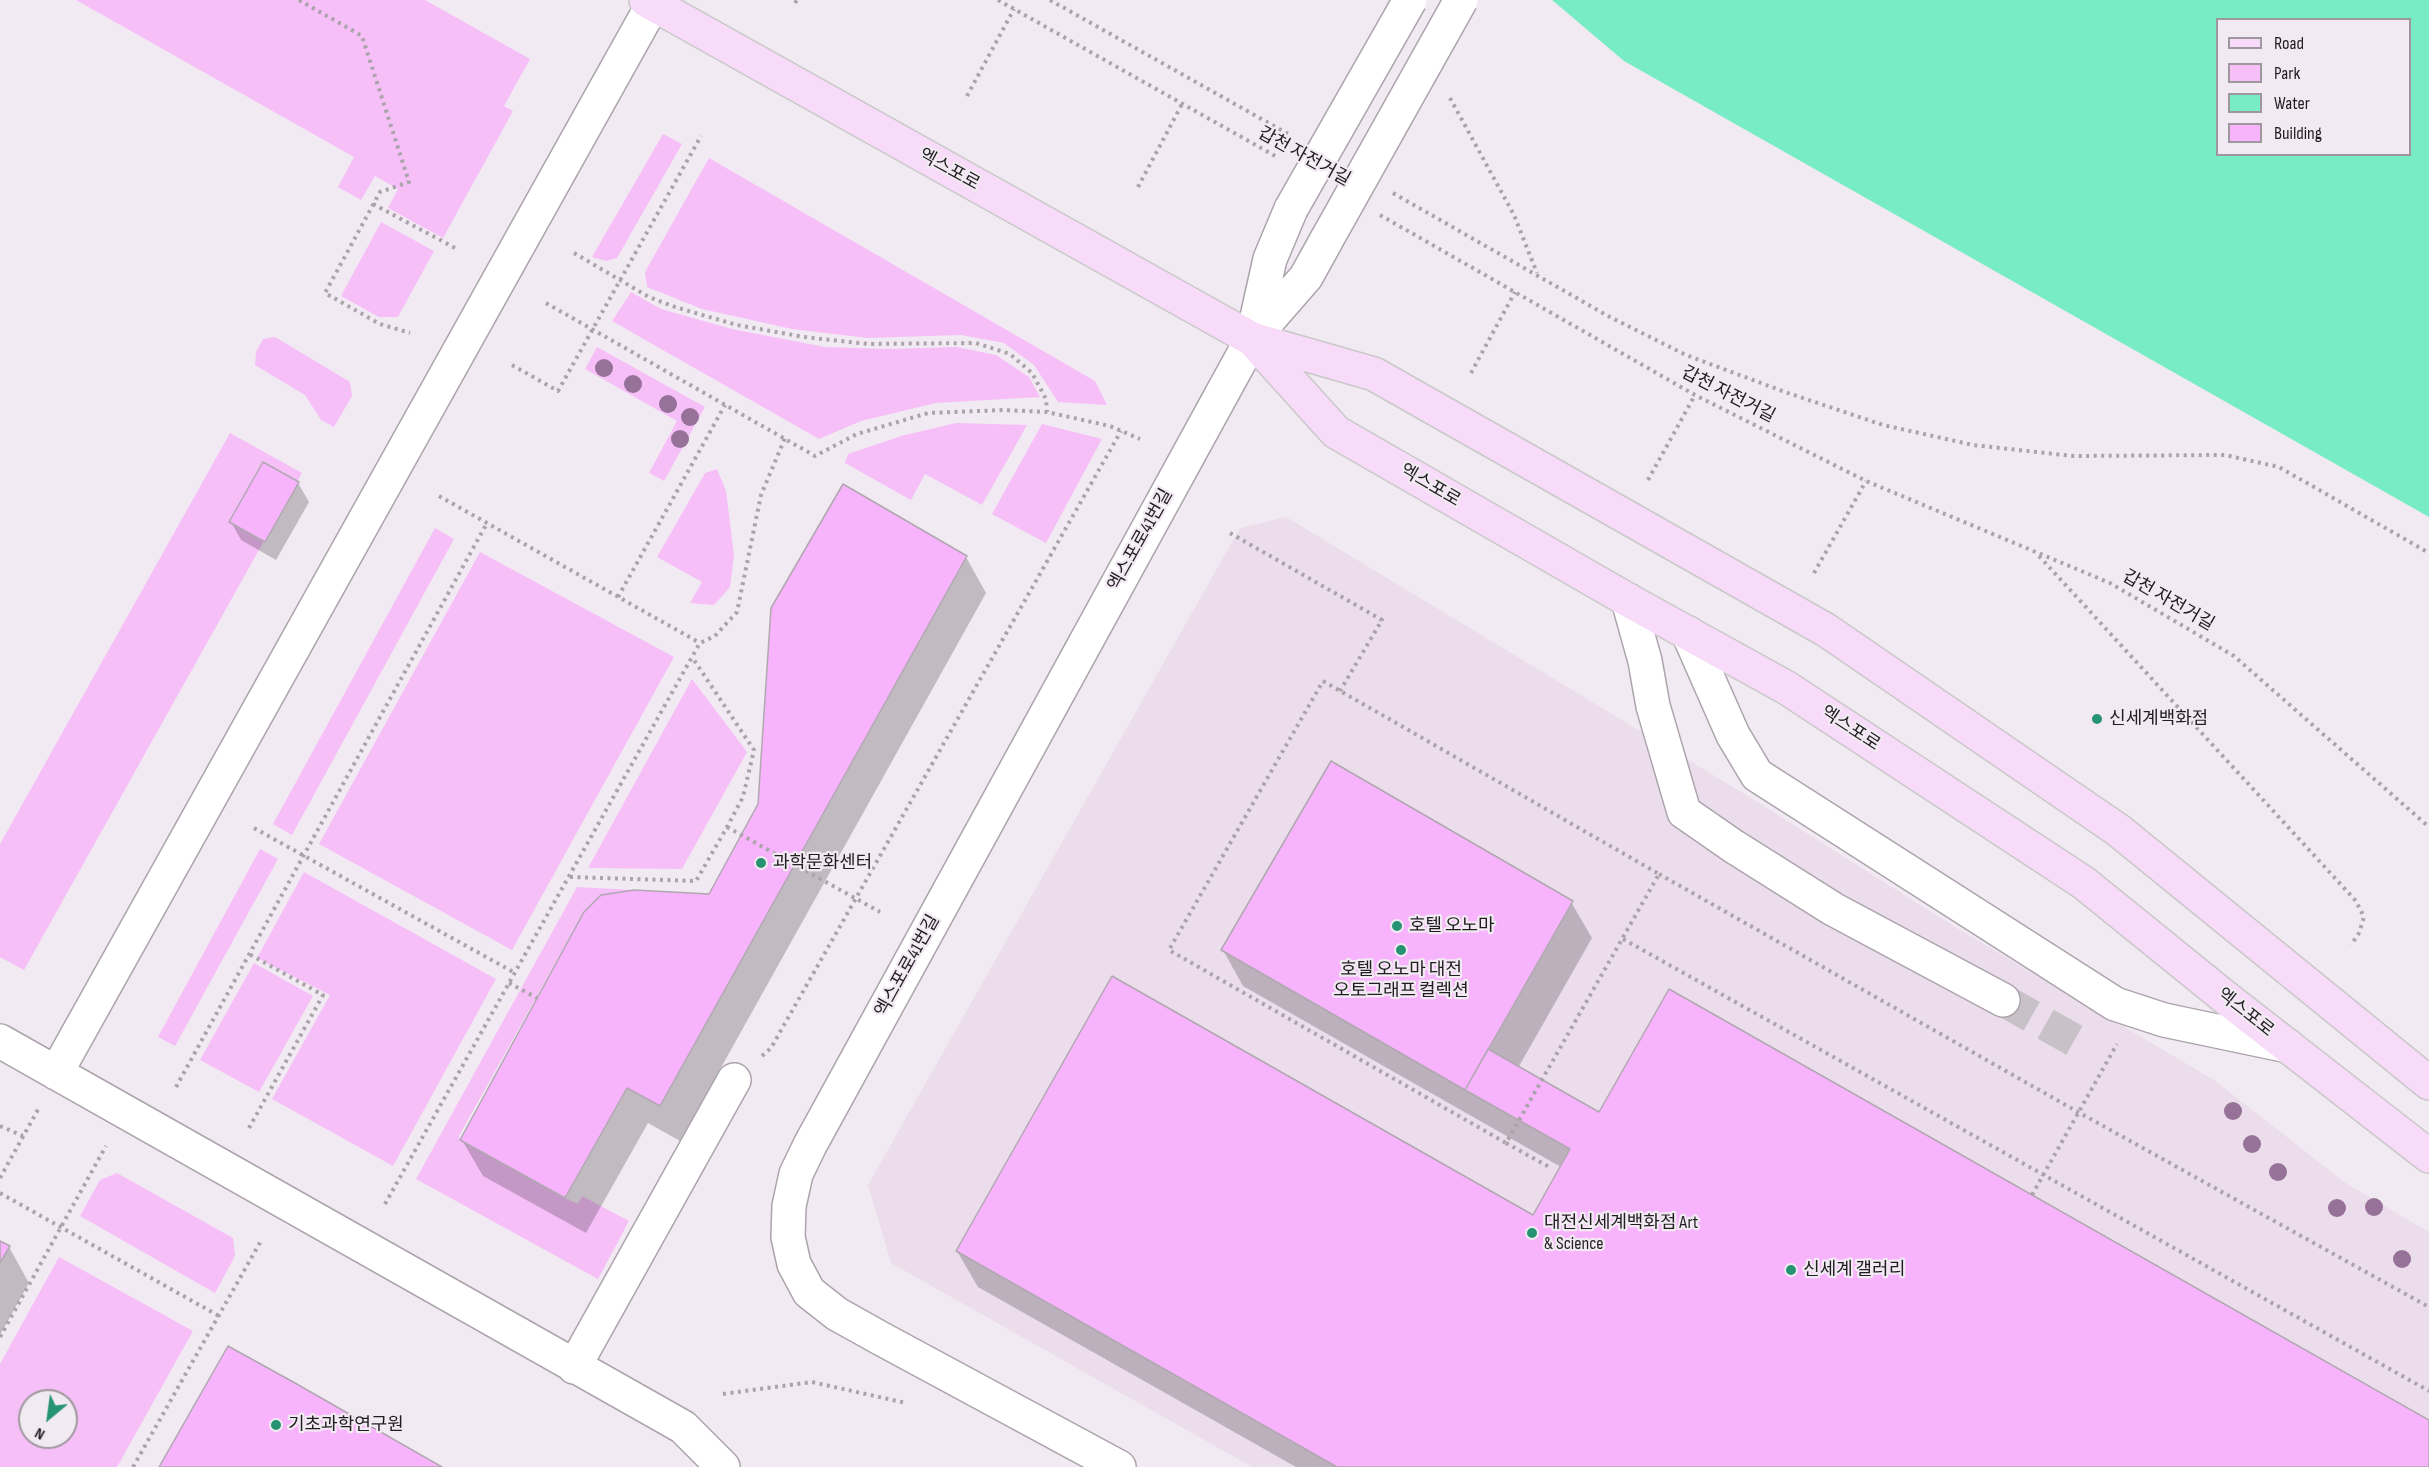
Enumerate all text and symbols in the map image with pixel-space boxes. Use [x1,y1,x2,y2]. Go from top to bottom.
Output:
legend [2216,18,2411,156]
text: Road [2274,33,2304,54]
text: Park [2274,63,2300,84]
text: Water [2274,93,2310,114]
street label: 갑천 자전거길 [1254,123,1354,191]
text: Building [2274,123,2322,144]
street label: 엑스포로 [915,144,983,196]
street label: 갑천 자전거길 [1678,362,1778,428]
street label: 엑스포로 [1396,460,1464,512]
street label: 엑스포로41번길 [1104,485,1178,595]
street label: 갑천 자전거길 [2118,566,2218,636]
street label: 엑스포로 [1816,702,1884,756]
place label: 신세계백화점 [2109,708,2208,730]
marker: 신세계백화점 [2090,712,2104,726]
place label: 과학문화센터 [773,852,872,874]
marker: 과학문화센터 [754,856,768,870]
street label: 엑스포로41번길 [871,911,945,1021]
place label: 호텔 오노마 [1409,915,1495,937]
marker: 호텔 오노마 [1390,919,1404,933]
marker: 호텔 오노마 대전 오토그래프 컬렉션 [1394,943,1408,957]
place label: 호텔 오노마 대전 오토그래프 컬렉션 [1333,959,1469,1002]
street label: 엑스포로 [2212,984,2278,1042]
place label: 대전신세계백화점 Art & Science [1544,1212,1698,1254]
marker: 대전신세계백화점 Art & Science [1525,1226,1539,1240]
place label: 신세계 갤러리 [1803,1259,1905,1281]
marker: 신세계 갤러리 [1784,1263,1798,1277]
north arrow [18,1389,78,1449]
place label: 기초과학연구원 [288,1414,404,1436]
marker: 기초과학연구원 [269,1418,283,1432]
text: N [32,1423,48,1444]

